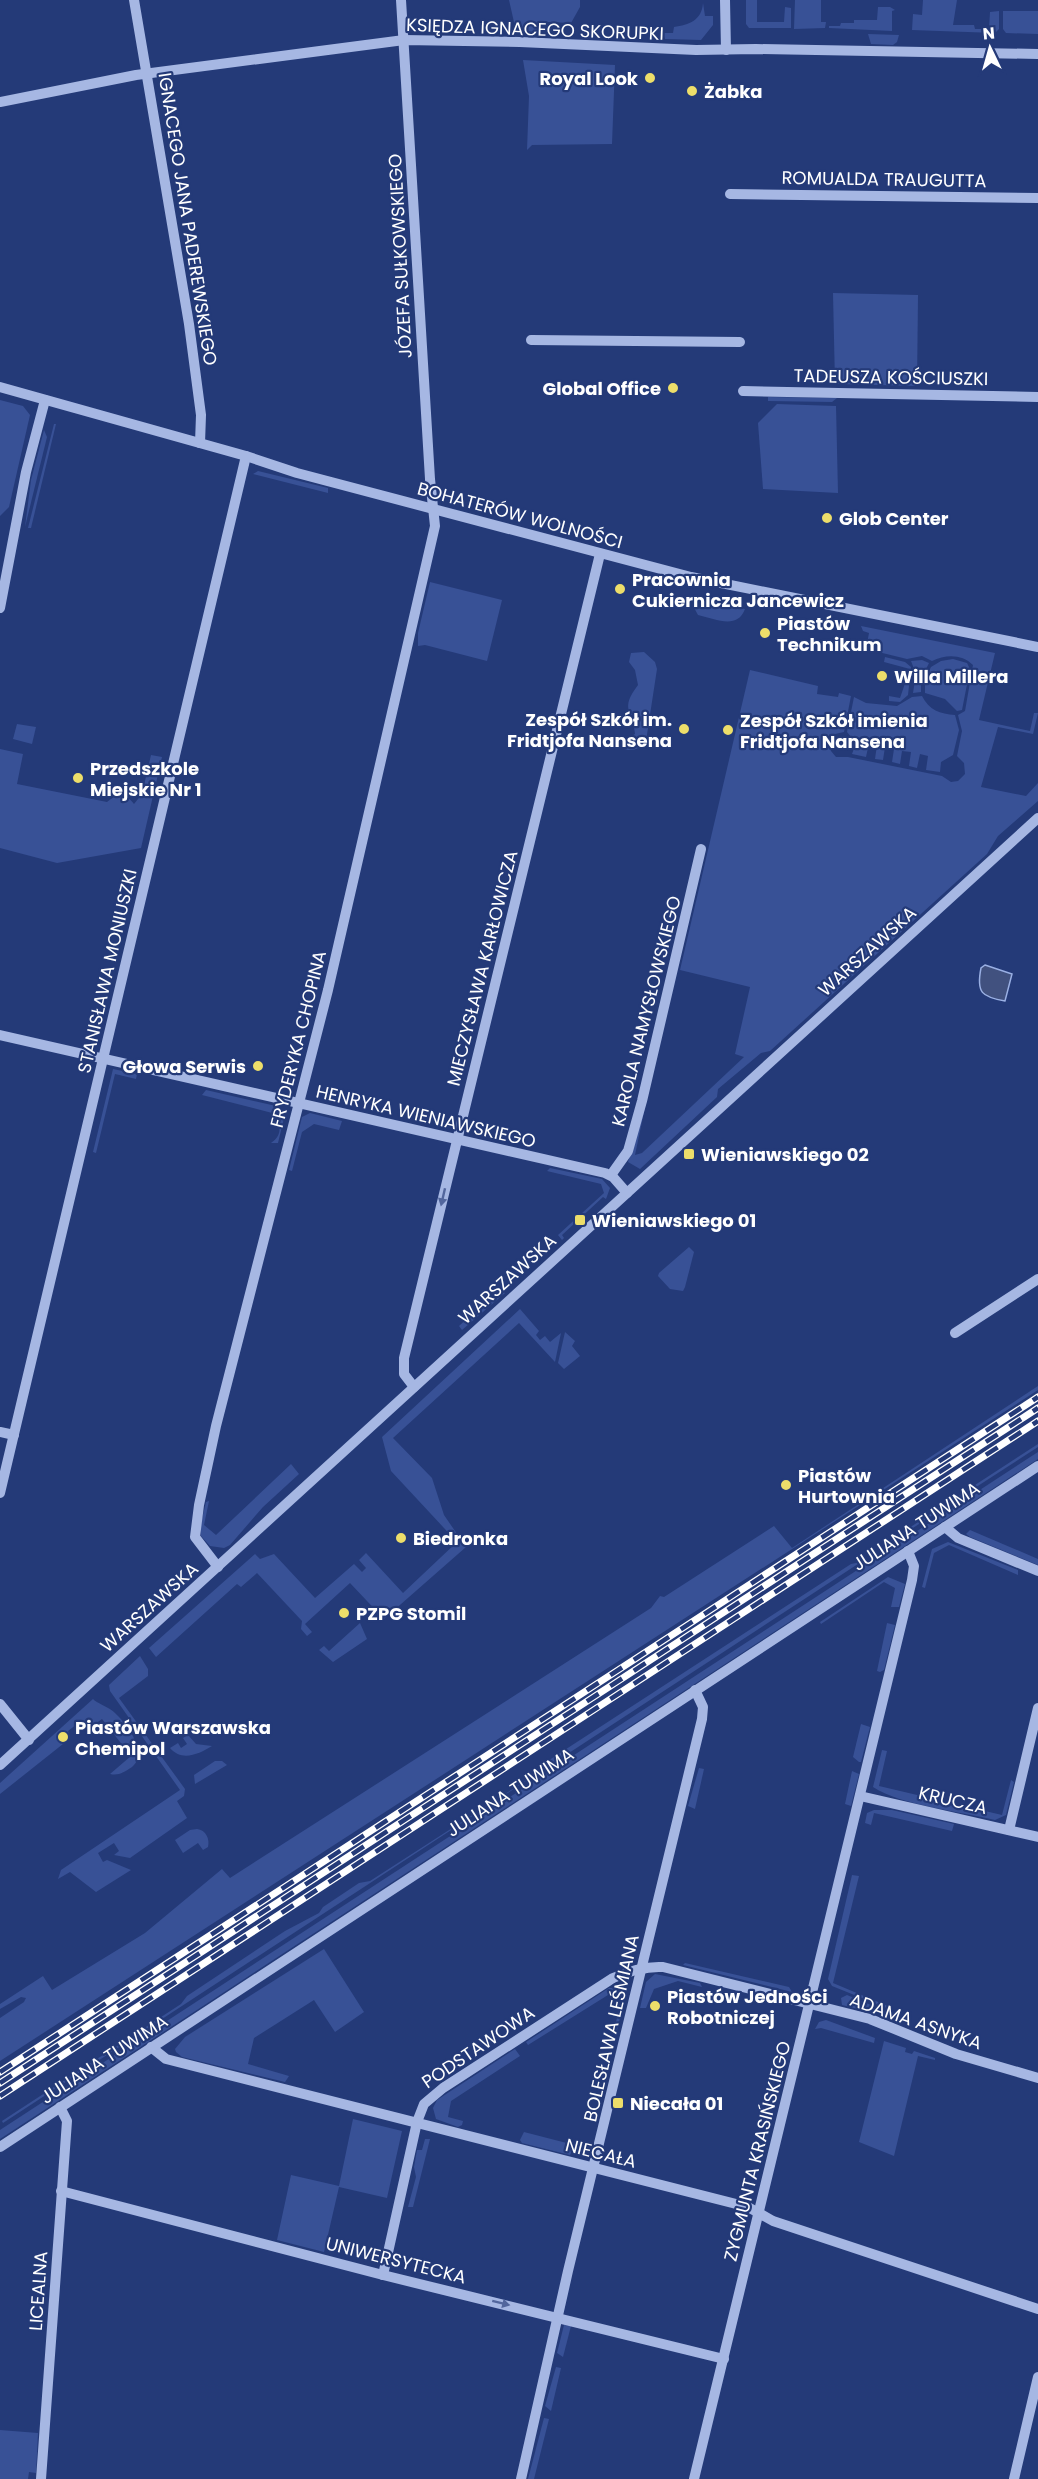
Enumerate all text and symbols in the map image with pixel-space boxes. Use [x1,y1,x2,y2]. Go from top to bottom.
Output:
street label: KSIĘDZA IGNACEGO SKORUPKI [406,12,664,46]
north arrow [960,18,1020,78]
text: N [982,22,996,46]
place label: Royal Look [539,66,639,91]
street label: IGNACEGO JANA PADEREWSKIEGO [153,71,223,367]
marker: Royal Look [643,71,657,85]
place label: Żabka [704,79,763,104]
marker: Żabka [685,84,699,98]
street label: JÓZEFA SUŁKOWSKIEGO [382,153,418,359]
street label: ROMUALDA TRAUGUTTA [781,165,987,193]
street label: TADEUSZA KOŚCIUSZKI [793,363,989,391]
place label: Global Office [543,376,661,401]
marker: Global Office [666,381,680,395]
street label: BOHATERÓW WOLNOŚCI [415,476,625,554]
place label: Glob Center [839,506,949,531]
marker: Glob Center [820,511,834,525]
place label: Pracownia Cukiernicza Jancewicz [632,567,844,613]
marker: Pracownia Cukiernicza Jancewicz [613,582,627,596]
place label: Piastów Technikum [777,611,882,657]
marker: Piastów Technikum [758,626,772,640]
place label: Willa Millera [894,664,1008,689]
marker: Willa Millera [875,669,889,683]
place label: Zespół Szkół im. Fridtjofa Nansena [507,707,672,753]
place label: Zespół Szkół imienia Fridtjofa Nansena [740,708,928,754]
marker: Zespół Szkół im. Fridtjofa Nansena [677,722,691,736]
marker: Zespół Szkół imienia Fridtjofa Nansena [721,723,735,737]
place label: Przedszkole Miejskie Nr 1 [90,756,201,802]
marker: Przedszkole Miejskie Nr 1 [71,771,85,785]
street label: MIECZYSŁAWA KARŁOWICZA [441,848,523,1088]
street label: STANISŁAWA MONIUSZKI [71,866,143,1076]
street label: KAROLA NAMYSŁOWSKIEGO [605,893,687,1129]
street label: WARSZAWSKA [813,900,921,1002]
street label: FRYDERYKA CHOPINA [264,948,332,1130]
place label: Głowa Serwis [123,1054,246,1079]
marker: Głowa Serwis [251,1059,265,1073]
street label: HENRYKA WIENIAWSKIEGO [314,1079,538,1153]
place label: Wieniawskiego 02 [701,1142,869,1167]
marker: Wieniawskiego 02 [682,1147,696,1161]
one-way arrow [438,1188,448,1206]
place label: Wieniawskiego 01 [592,1208,756,1233]
marker: Wieniawskiego 01 [573,1213,587,1227]
street label: WARSZAWSKA [453,1228,561,1330]
place label: Piastów Hurtownia [798,1463,895,1509]
street label: JULIANA TUWIMA [847,1475,985,1577]
marker: Piastów Hurtownia [779,1478,793,1492]
place label: Biedronka [413,1526,508,1551]
marker: Biedronka [394,1531,408,1545]
street label: WARSZAWSKA [95,1556,203,1658]
place label: PZPG Stomil [356,1601,466,1626]
marker: PZPG Stomil [337,1606,351,1620]
place label: Piastów Warszawska Chemipol [75,1715,271,1761]
marker: Piastów Warszawska Chemipol [56,1730,70,1744]
street label: JULIANA TUWIMA [441,1741,579,1843]
street label: KRUCZA [916,1780,990,1820]
street label: BOLESŁAWA LEŚMIANA [577,1932,645,2124]
place label: Piastów Jedności Robotniczej [667,1984,828,2030]
street label: ADAMA ASNYKA [847,1987,985,2055]
marker: Piastów Jedności Robotniczej [648,1999,662,2013]
street label: PODSTAWOWA [417,2000,539,2094]
street label: JULIANA TUWIMA [35,2008,173,2110]
street label: ZYGMUNTA KRASIŃSKIEGO [718,2038,796,2264]
place label: Niecała 01 [630,2091,723,2116]
marker: Niecała 01 [611,2096,625,2110]
street label: NIECAŁA [563,2132,639,2174]
street label: UNIWERSYTECKA [323,2230,469,2290]
street label: LICEALNA [23,2250,53,2332]
one-way arrow [491,2299,510,2309]

